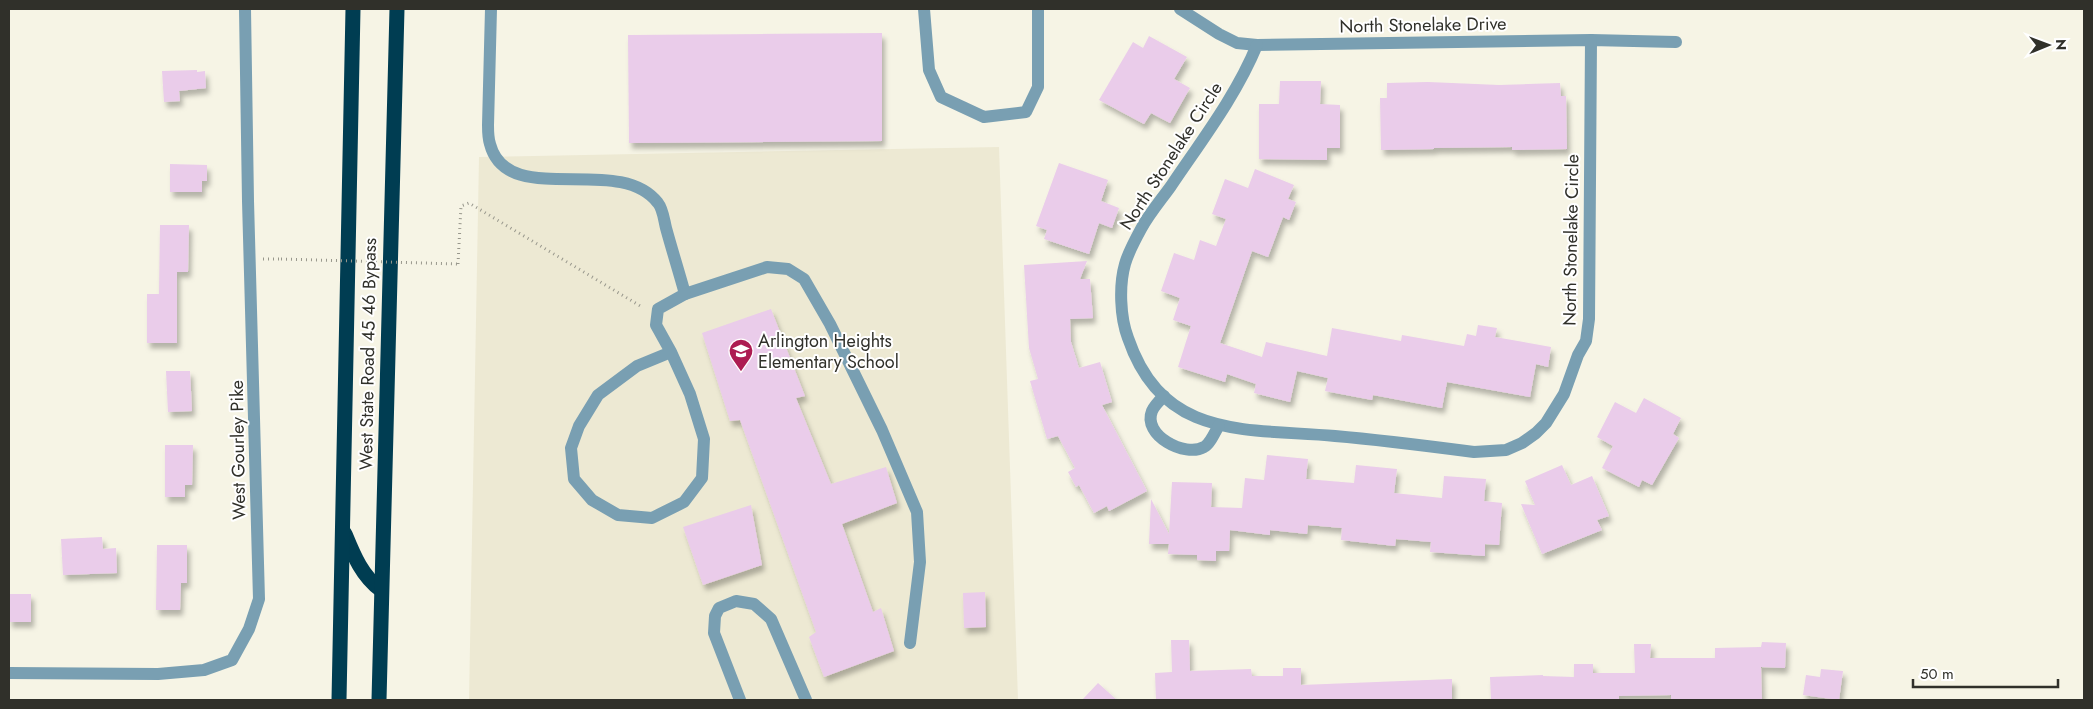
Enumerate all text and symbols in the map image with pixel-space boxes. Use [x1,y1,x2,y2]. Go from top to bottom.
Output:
street label: North Stonelake Drive [1339,11,1507,39]
north arrow [2023,20,2073,70]
text: N [2051,39,2071,51]
street label: North Stonelake Circle [1113,77,1229,235]
street label: North Stonelake Circle [1557,154,1585,326]
street label: West State Road 45 46 Bypass [353,238,383,470]
place label: Arlington Heights Elementary School [758,328,899,375]
school or university icon: Arlington Heights Elementary School [728,338,754,372]
street label: West Gourley Pike [224,380,252,520]
scale bar [1913,656,2058,688]
text: 50 m [1920,663,1954,685]

